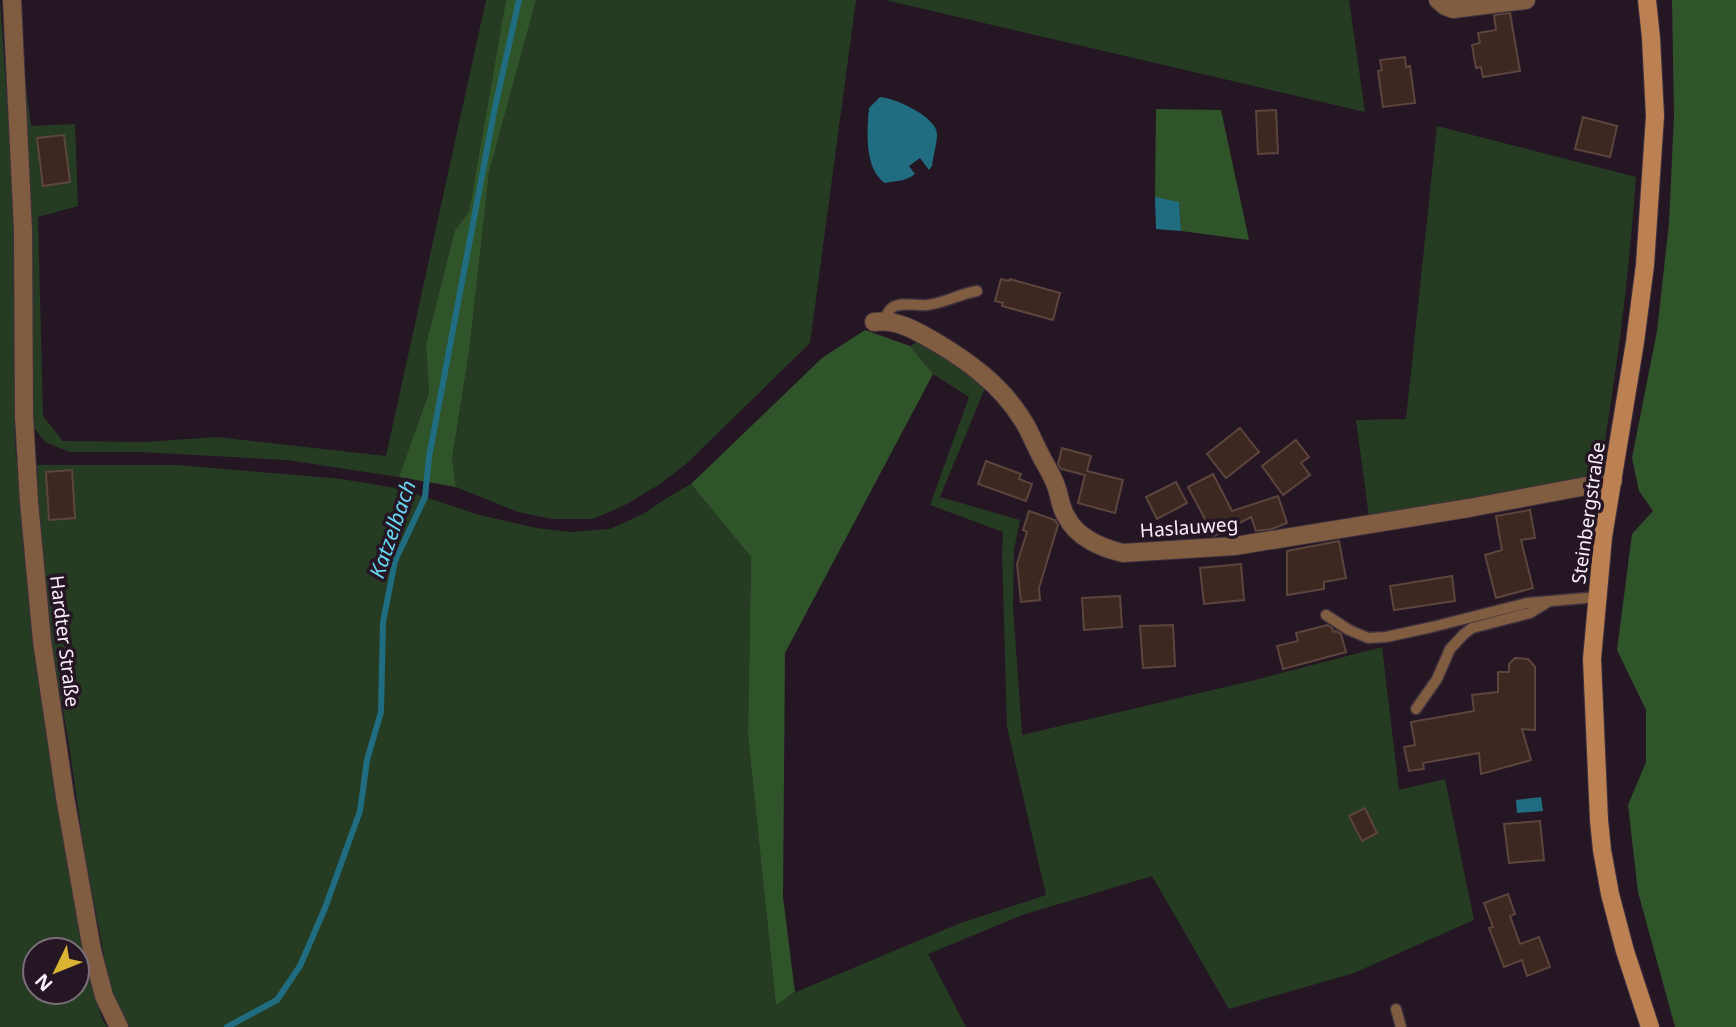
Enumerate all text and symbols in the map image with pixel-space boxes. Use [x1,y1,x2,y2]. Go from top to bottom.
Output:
street label: Steinbergstraße [1565,440,1611,586]
water label: Katzelbach [362,476,422,582]
street label: Haslauweg [1139,511,1239,543]
street label: Hardter Straße [44,574,86,708]
north arrow [21,936,91,1006]
text: N [29,968,58,997]

